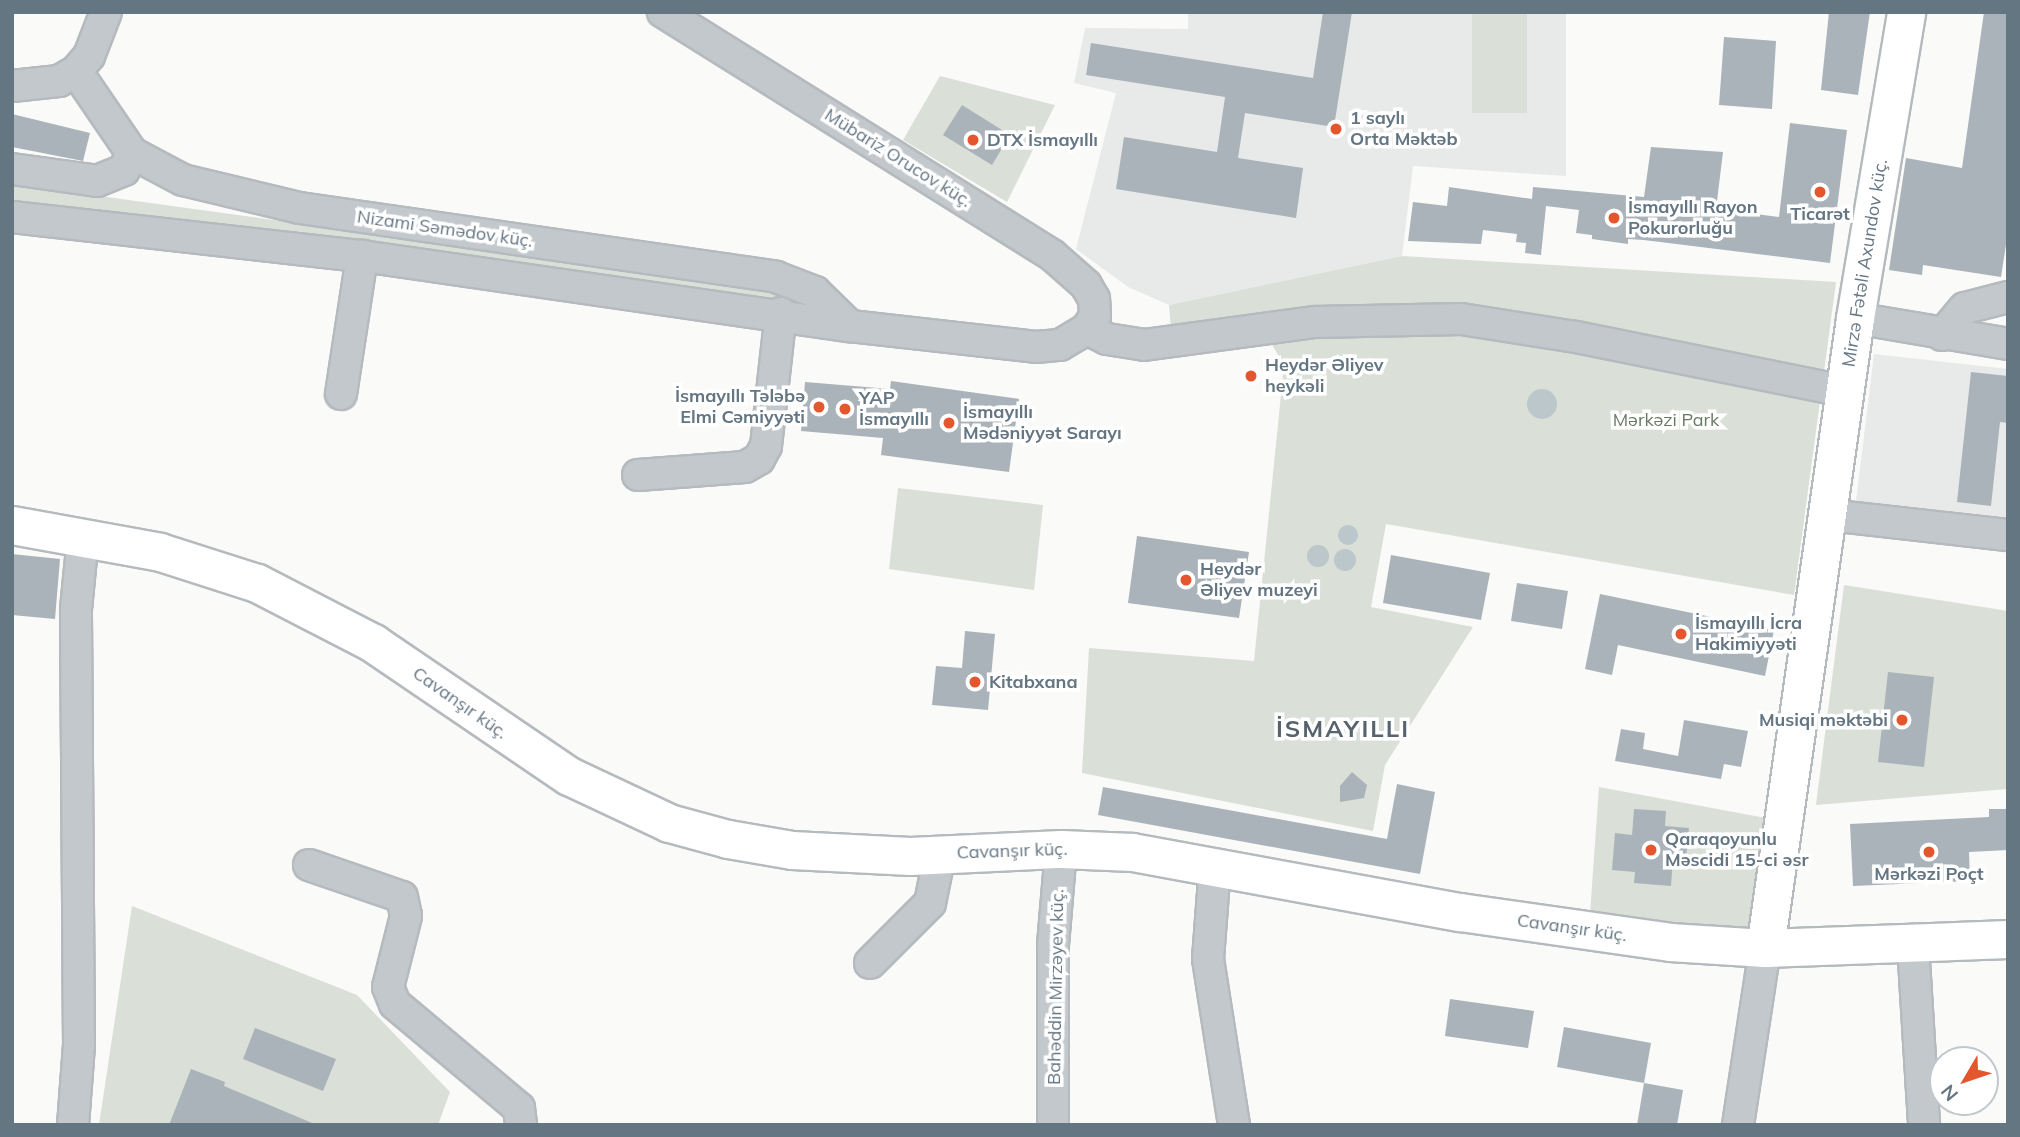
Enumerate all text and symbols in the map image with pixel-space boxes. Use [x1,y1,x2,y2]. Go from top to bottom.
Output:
street label: Mübariz Orucov küç. [821,104,975,212]
place label: 1 saylı Orta Məktəb [1350,108,1458,150]
marker: 1 saylı Orta Məktəb [1328,121,1344,137]
place label: DTX İsmayıllı [987,129,1098,151]
marker: DTX İsmayıllı [965,132,981,148]
street label: Mirzə Fətəli Axundov küç. [1838,158,1892,368]
marker: Ticarət [1812,184,1828,200]
place label: İsmayıllı Rayon Pokurorluğu [1628,197,1758,240]
place label: Ticarət [1790,203,1850,225]
street label: Nizami Səmədov küç. [356,206,534,252]
marker: İsmayıllı Rayon Pokurorluğu [1606,210,1622,226]
place label: Heydər Əliyev heykəli [1265,355,1384,398]
marker: Heydər Əliyev heykəli [1243,368,1259,384]
place label: İsmayıllı Tələbə Elmi Cəmiyyəti [675,386,805,428]
place label: YAP İsmayıllı [859,388,929,430]
marker: İsmayıllı Tələbə Elmi Cəmiyyəti [811,399,827,415]
marker: YAP İsmayıllı [837,401,853,417]
place label: İsmayıllı Mədəniyyət Sarayı [963,402,1122,444]
park label: Mərkəzi Park [1613,409,1719,431]
marker: İsmayıllı Mədəniyyət Sarayı [941,415,957,431]
place label: Heydər Əliyev muzeyi [1200,559,1318,602]
marker: Heydər Əliyev muzeyi [1178,572,1194,588]
place label: İsmayıllı İcra Hakimiyyəti [1695,613,1802,656]
marker: İsmayıllı İcra Hakimiyyəti [1673,626,1689,642]
street label: Cavanşır küç. [408,662,512,744]
place label: Kitabxana [989,671,1078,693]
marker: Kitabxana [967,674,983,690]
place label: Musiqi məktəbi [1759,709,1888,731]
marker: Musiqi məktəbi [1894,712,1910,728]
district label: İSMAYILLI [1277,715,1409,743]
place label: Qaraqoyunlu Məscidi 15-ci əsr [1665,829,1809,872]
street label: Cavanşır küç. [956,838,1068,864]
marker: Qaraqoyunlu Məscidi 15-ci əsr [1643,842,1659,858]
marker: Mərkəzi Poçt [1921,844,1937,860]
place label: Mərkəzi Poçt [1874,863,1984,885]
street label: Bahəddin Mirzəyev küç. [1043,889,1069,1085]
street label: Cavanşır küç. [1516,910,1628,946]
north arrow [1929,1046,1999,1116]
text: N [1935,1080,1963,1106]

